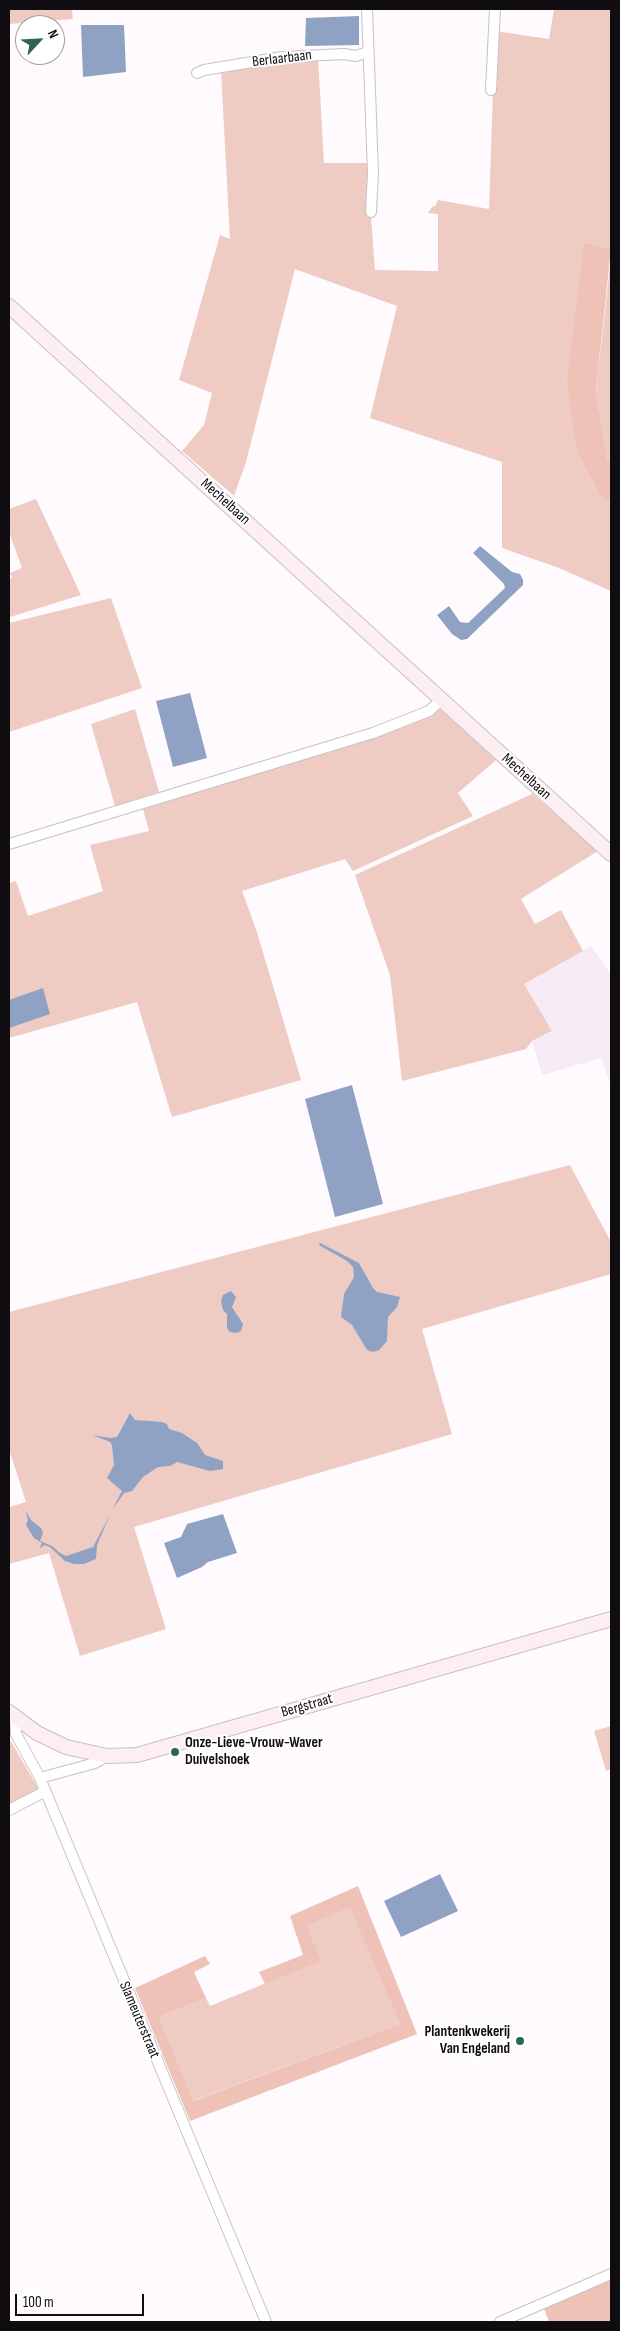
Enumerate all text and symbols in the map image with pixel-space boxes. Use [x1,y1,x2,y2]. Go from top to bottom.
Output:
north arrow [15,15,65,65]
text: N [44,27,62,41]
street label: Berlaarbaan [251,46,313,72]
street label: Mechelbaan [197,475,253,529]
street label: Mechelbaan [498,750,554,804]
street label: Bergstraat [279,1690,335,1722]
place label: Onze-Lieve-Vrouw-Waver Duivelshoek [185,1734,323,1769]
marker: Onze-Lieve-Vrouw-Waver Duivelshoek [169,1746,181,1758]
street label: Slameuterstraat [115,1979,163,2061]
place label: Plantenkwekerij Van Engeland [424,2023,510,2058]
marker: Plantenkwekerij Van Engeland [514,2035,526,2047]
scale bar [18,2284,146,2316]
text: 100 m [23,2293,54,2312]

